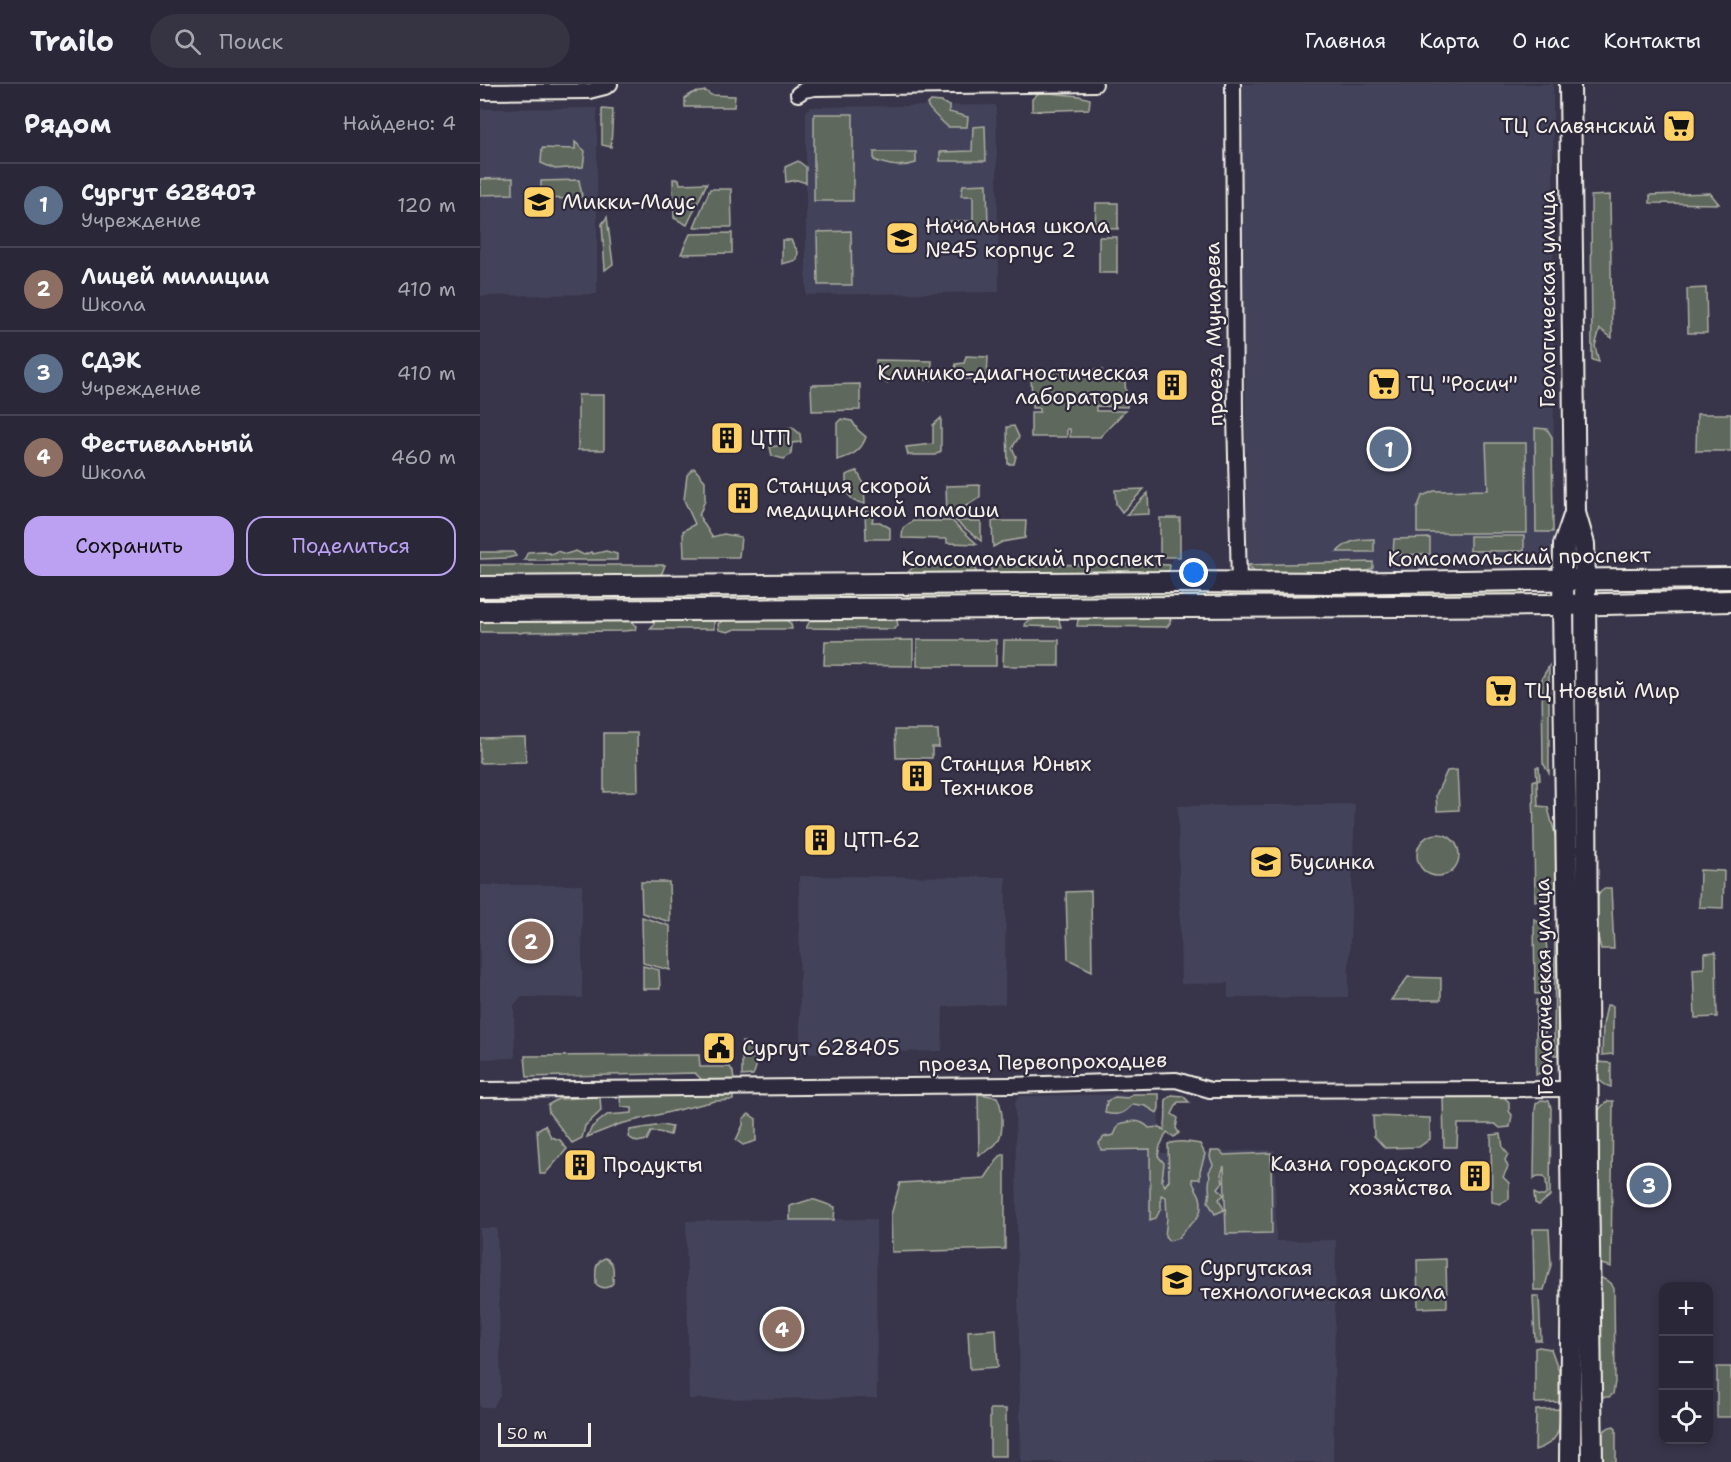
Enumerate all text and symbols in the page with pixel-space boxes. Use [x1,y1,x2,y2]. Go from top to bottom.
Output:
search box [150,14,570,68]
text: Trailo [30,22,114,60]
icon: search [171,25,204,58]
text: Поиск [219,27,283,56]
text: Главная [1305,27,1386,55]
text: Карта [1419,27,1479,55]
text: О нас [1512,27,1570,55]
text: Контакты [1603,27,1701,55]
text: Рядом [24,106,111,141]
supermarket icon: ТЦ Славянский [1661,108,1697,144]
text: Найдено: 4 [343,110,456,136]
place label: ТЦ Славянский [1501,112,1656,140]
text: Сургут 628407 [81,178,256,207]
school or university icon: Микки-Маус [521,184,557,220]
place label: Микки-Маус [562,188,696,216]
street label: Геологическая улица [1534,190,1562,408]
text: 1 [39,192,48,218]
text: 120 m [397,192,456,218]
text: Учреждение [81,207,201,233]
place label: Начальная школа №45 корпус 2 [925,212,1110,264]
school or university icon: Начальная школа №45 корпус 2 [884,220,920,256]
street label: проезд Мунарева [1198,241,1230,427]
text: Лицей милиции [81,262,269,291]
text: 2 [37,276,51,302]
text: 410 m [397,276,456,302]
text: Школа [81,291,146,317]
text: СДЭК [81,346,141,375]
place label: Клинико-диагностическая лаборатория [877,359,1149,411]
text: 3 [37,360,51,386]
text: 410 m [397,360,456,386]
supermarket icon: ТЦ "Росич" [1366,366,1402,402]
building icon: Клинико-диагностическая лаборатория [1154,367,1190,403]
place label: ТЦ "Росич" [1407,370,1518,398]
text: Учреждение [81,375,201,401]
building icon: ЦТП [709,420,745,456]
place label: ЦТП [750,424,791,452]
pin: 1 [1370,426,1408,472]
text: Фестивальный [81,430,253,459]
text: 4 [37,444,51,470]
text: 460 m [391,444,456,470]
text: Школа [81,459,146,485]
place label: Cтанция скорой медицинской помоши [766,472,1000,524]
building icon: Cтанция скорой медицинской помоши [725,480,761,516]
button: Сохранить [24,516,234,576]
button: Поделиться [246,516,456,576]
street label: Комсомольский проспект [1387,541,1651,573]
street label: Комсомольский проспект [901,545,1165,573]
your location [1179,558,1208,587]
supermarket icon: ТЦ Новый Мир [1483,673,1519,709]
place label: ТЦ Новый Мир [1524,677,1680,705]
place label: Станция Юных Техников [940,750,1091,802]
building icon: Станция Юных Техников [899,758,935,794]
building icon: ЦТП-62 [802,822,838,858]
place label: ЦТП-62 [843,826,920,854]
school or university icon: Бусинка [1248,844,1284,880]
place label: Бусинка [1289,848,1375,876]
street label: Геологическая улица [1528,878,1560,1096]
pin: 2 [512,918,550,964]
public building icon: Сургут 628405 [701,1030,737,1066]
place label: Сургут 628405 [742,1034,900,1062]
street label: проезд Первопроходцев [918,1046,1168,1078]
building icon: Продукты [562,1147,598,1183]
place label: Казна городского хозяйства [1270,1150,1452,1202]
place label: Продукты [603,1151,703,1179]
building icon: Казна городского хозяйства [1457,1158,1493,1194]
pin: 3 [1630,1162,1668,1208]
place label: Сургутская технологическая школа [1200,1254,1446,1306]
school or university icon: Сургутская технологическая школа [1159,1262,1195,1298]
map controls [1659,1282,1713,1444]
button: + [1659,1282,1713,1336]
pin: 4 [762,1306,802,1352]
button: − [1659,1336,1713,1390]
button: locate [1659,1390,1713,1444]
scale bar [498,1420,591,1448]
text: 50 m [507,1423,547,1444]

